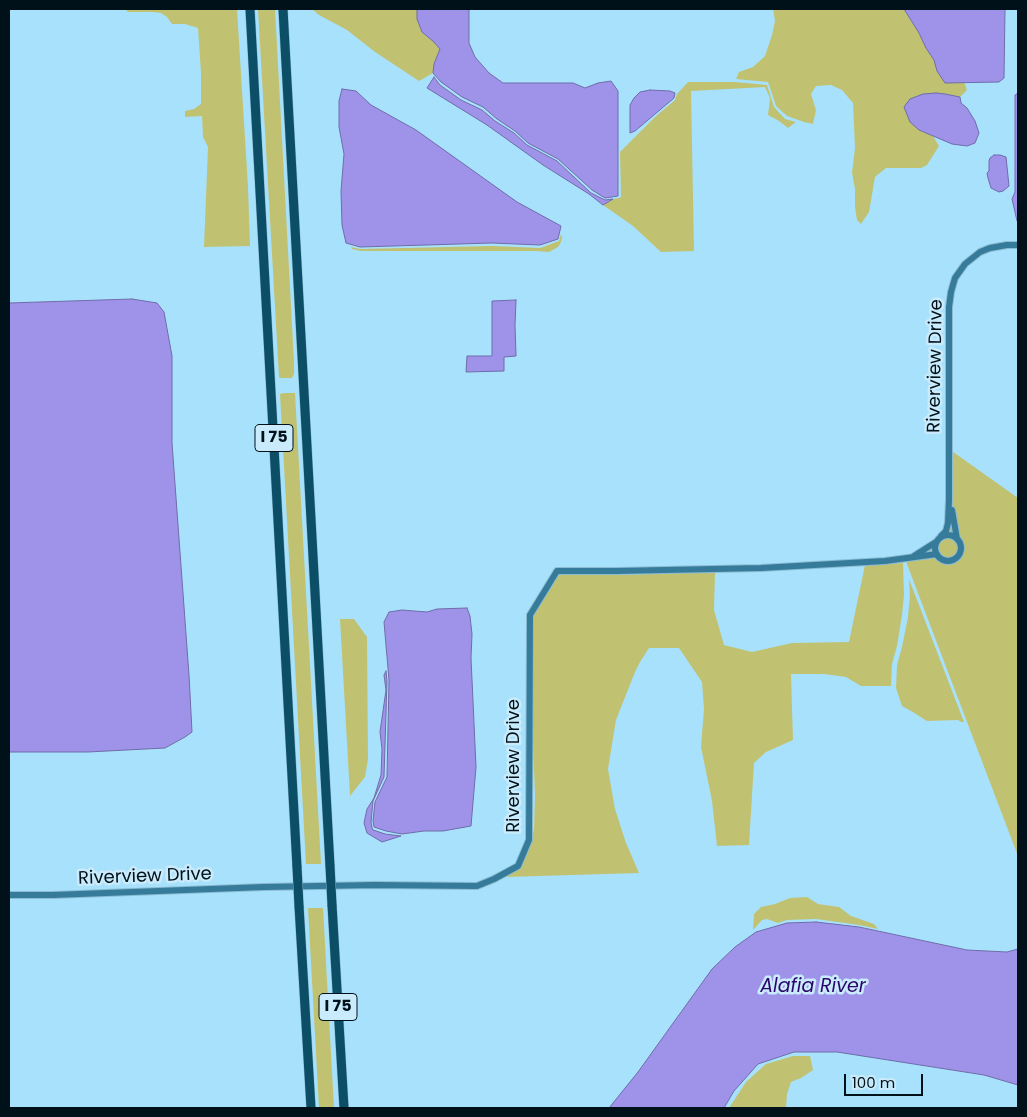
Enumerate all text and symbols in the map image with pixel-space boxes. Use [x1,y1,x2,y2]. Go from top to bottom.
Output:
street label: Riverview Drive [924,299,948,433]
road number: I 75 [255,424,293,452]
street label: Riverview Drive [503,699,525,833]
street label: Riverview Drive [78,864,212,890]
water label: Alafia River [760,976,866,998]
road number: I 75 [319,994,357,1020]
scale bar [847,1064,926,1096]
text: 100 m [852,1072,895,1093]

